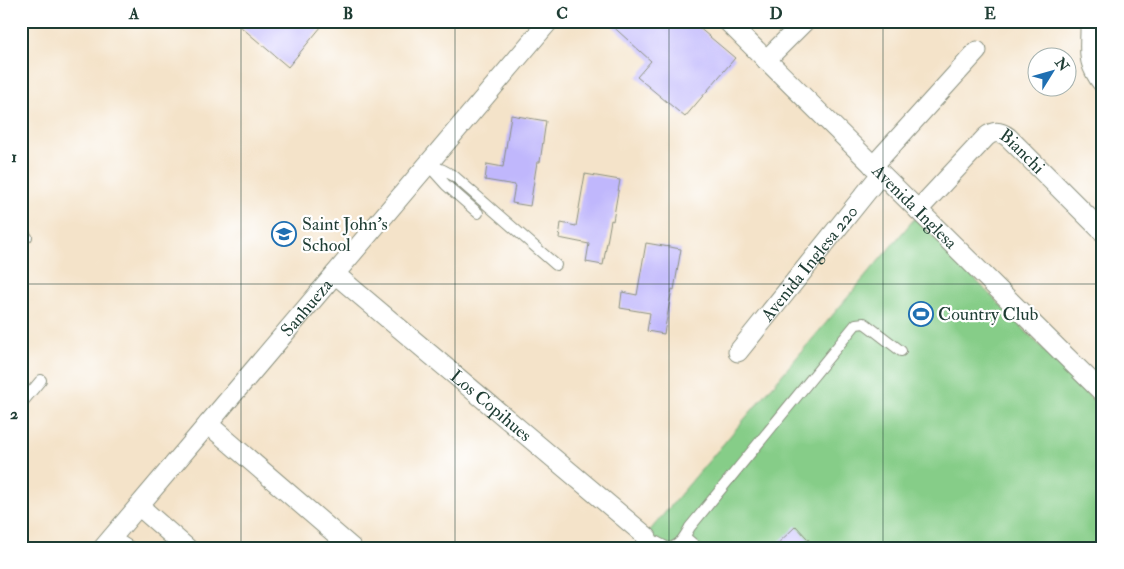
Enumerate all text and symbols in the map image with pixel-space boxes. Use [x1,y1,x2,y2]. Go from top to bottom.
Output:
text: A [128,4,140,24]
text: B [343,4,353,24]
text: C [556,4,568,24]
text: D [769,4,783,24]
text: E [984,4,996,24]
north arrow [1026,48,1076,98]
text: N [1051,54,1073,75]
street label: Bianchi [995,123,1050,179]
text: 1 [11,147,17,167]
street label: Avenida Inglesa [866,159,963,254]
street label: Avenida Inglesa 220 [755,200,863,327]
place label: Saint John's School [302,213,388,257]
school or university icon: Saint John's School [271,221,297,247]
street label: Sanhueza [275,273,338,341]
sports icon: Country Club [908,301,934,327]
place label: Country Club [938,303,1039,326]
street label: Los Copihues [445,365,537,446]
text: 2 [10,404,18,424]

